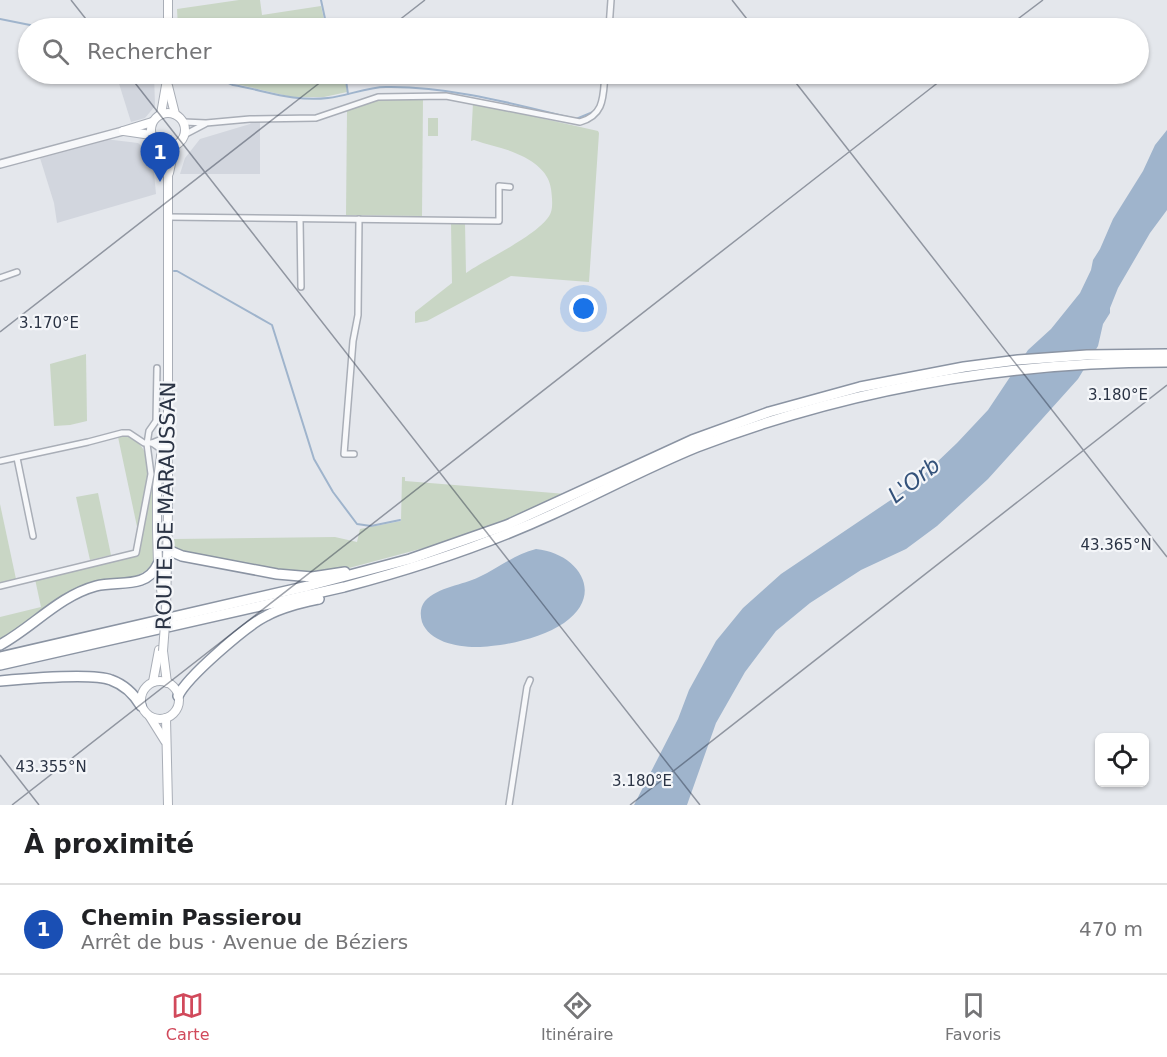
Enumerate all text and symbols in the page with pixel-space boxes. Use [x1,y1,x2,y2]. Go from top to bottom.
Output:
search box [18,18,1149,84]
icon: search [39,35,72,68]
text: Rechercher [87,39,212,64]
pin: 1 [140,132,180,182]
your location [569,294,598,323]
text: 3.170°E [19,314,79,332]
street label: ROUTE DE MARAUSSAN [152,382,180,630]
text: 3.180°E [1088,386,1148,404]
water label: L'Orb [883,452,945,508]
text: 43.365°N [1080,536,1152,554]
map controls [1095,733,1149,787]
button: locate [1095,733,1149,787]
text: 43.355°N [15,758,87,776]
text: 3.180°E [612,772,672,790]
text: À proximité [24,829,194,859]
text: Chemin Passierou [81,905,302,930]
text: 1 [37,917,50,941]
text: 470 m [1079,917,1143,941]
text: Arrêt de bus · Avenue de Béziers [81,930,408,954]
tab: Carte [166,989,209,1044]
tab: Itinéraire [541,989,613,1044]
tab: Favoris [945,989,1001,1044]

